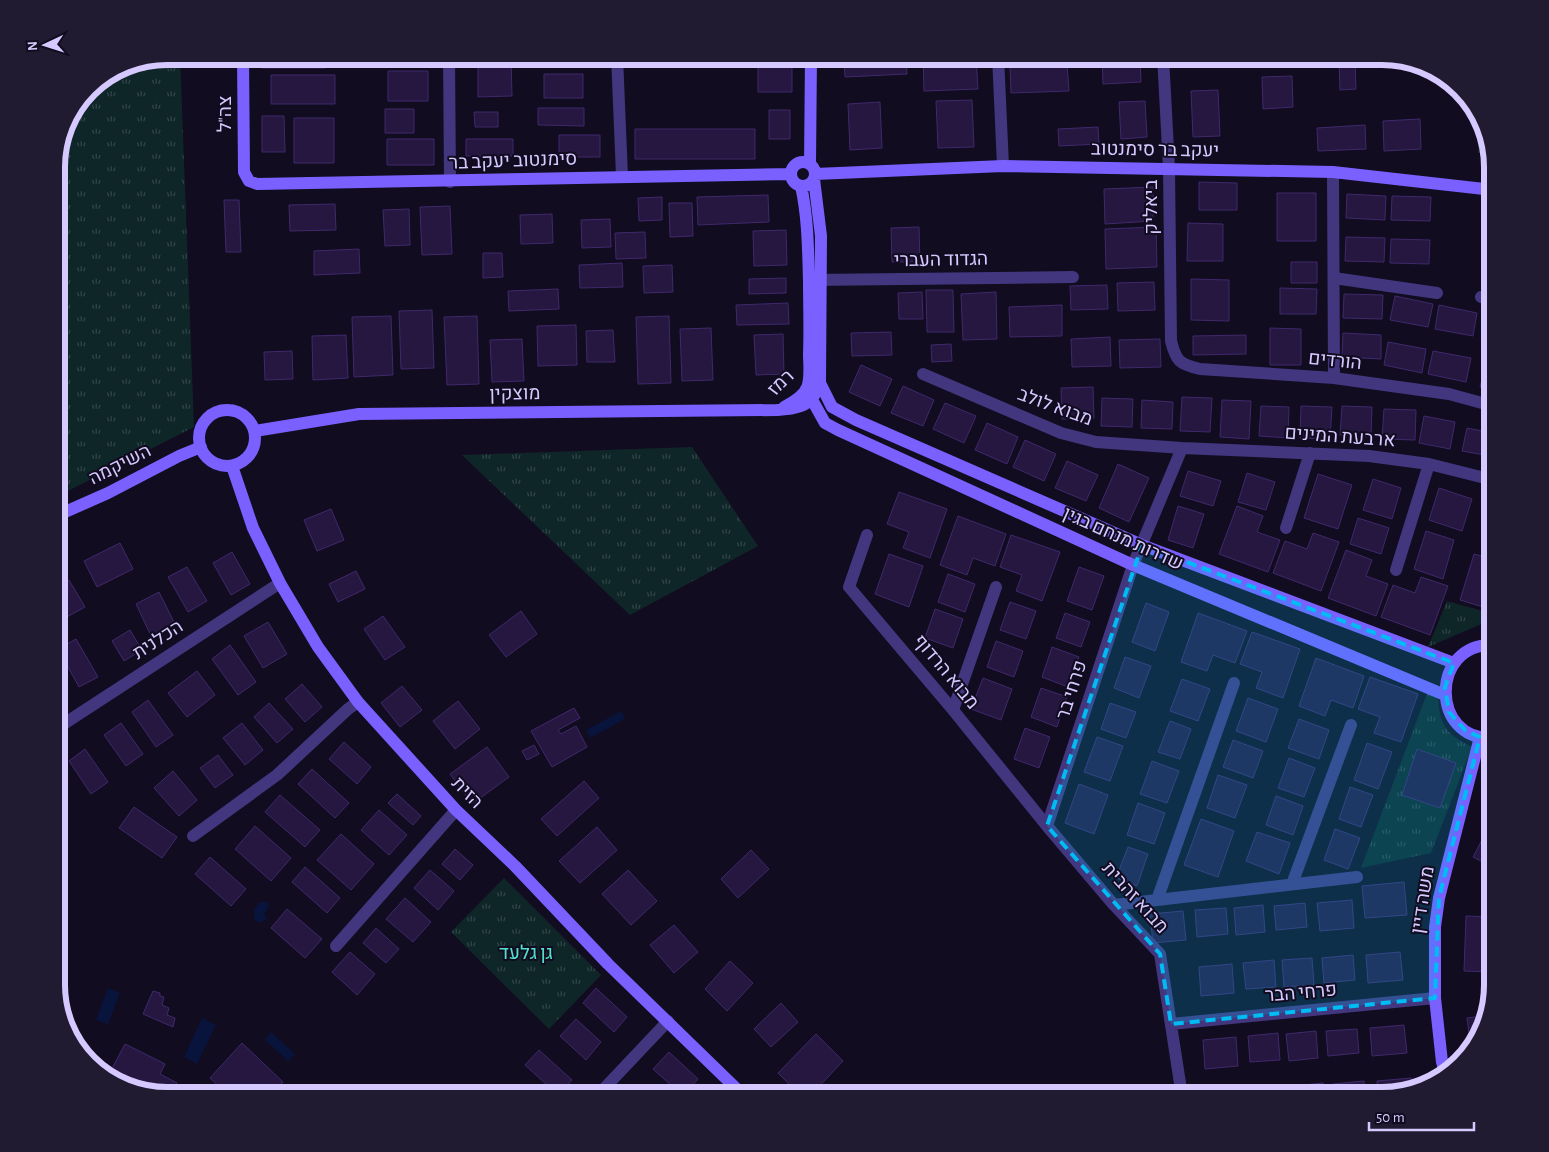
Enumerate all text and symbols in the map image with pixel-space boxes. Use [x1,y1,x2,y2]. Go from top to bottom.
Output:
north arrow [20,20,70,70]
text: N [26,40,40,51]
street label: צה"ל [216,96,235,132]
street label: יעקב בר סימנטוב [1091,139,1219,161]
street label: סימנטוב יעקב בר [449,149,577,173]
street label: ביאליק [1142,179,1161,235]
street label: הגדוד העברי [894,250,988,270]
street label: הורדים [1307,349,1363,373]
street label: רמז [764,366,798,400]
street label: מוצקין [489,384,541,404]
street label: מבוא לולב [1015,385,1095,429]
street label: ארבעת המינים [1284,424,1396,450]
street label: השיקמה [86,441,154,489]
street label: שדרות מנחם בגין [1060,504,1186,574]
street label: הכלנית [129,617,187,663]
street label: מבוא הרדוף [910,631,982,713]
street label: פרחי בר [1054,658,1090,722]
street label: הזית [448,774,486,812]
street label: מבוא זהבית [1098,859,1172,937]
street label: משה דיין [1408,865,1438,935]
park label: גן גלעד [499,944,553,963]
street label: פרחי הבר [1264,980,1338,1006]
scale bar [1369,1100,1474,1132]
text: 50 m [1376,1110,1405,1125]

